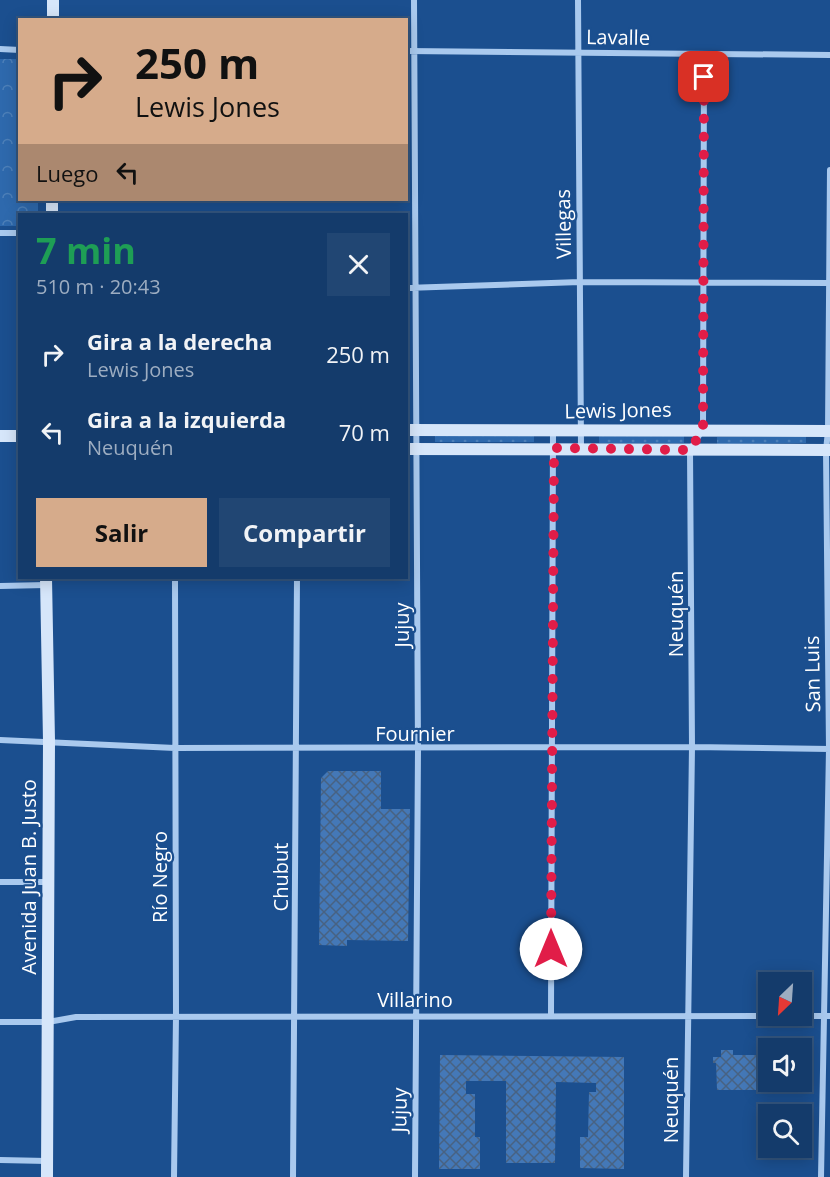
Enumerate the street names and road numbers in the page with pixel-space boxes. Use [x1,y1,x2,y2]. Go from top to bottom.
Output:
street label: Lavalle [586,23,650,51]
street label: Villegas [549,189,577,259]
street label: Lewis Jones [564,396,672,424]
street label: Neuquén [662,571,689,657]
street label: Jujuy [388,602,415,649]
street label: San Luis [798,635,826,713]
street label: Fournier [375,720,455,747]
street label: Avenida Juan B. Justo [15,779,42,975]
street label: Río Negro [146,831,173,923]
street label: Chubut [267,843,294,911]
street label: Villarino [377,986,453,1013]
street label: Neuquén [657,1057,684,1143]
street label: Jujuy [385,1086,413,1135]

